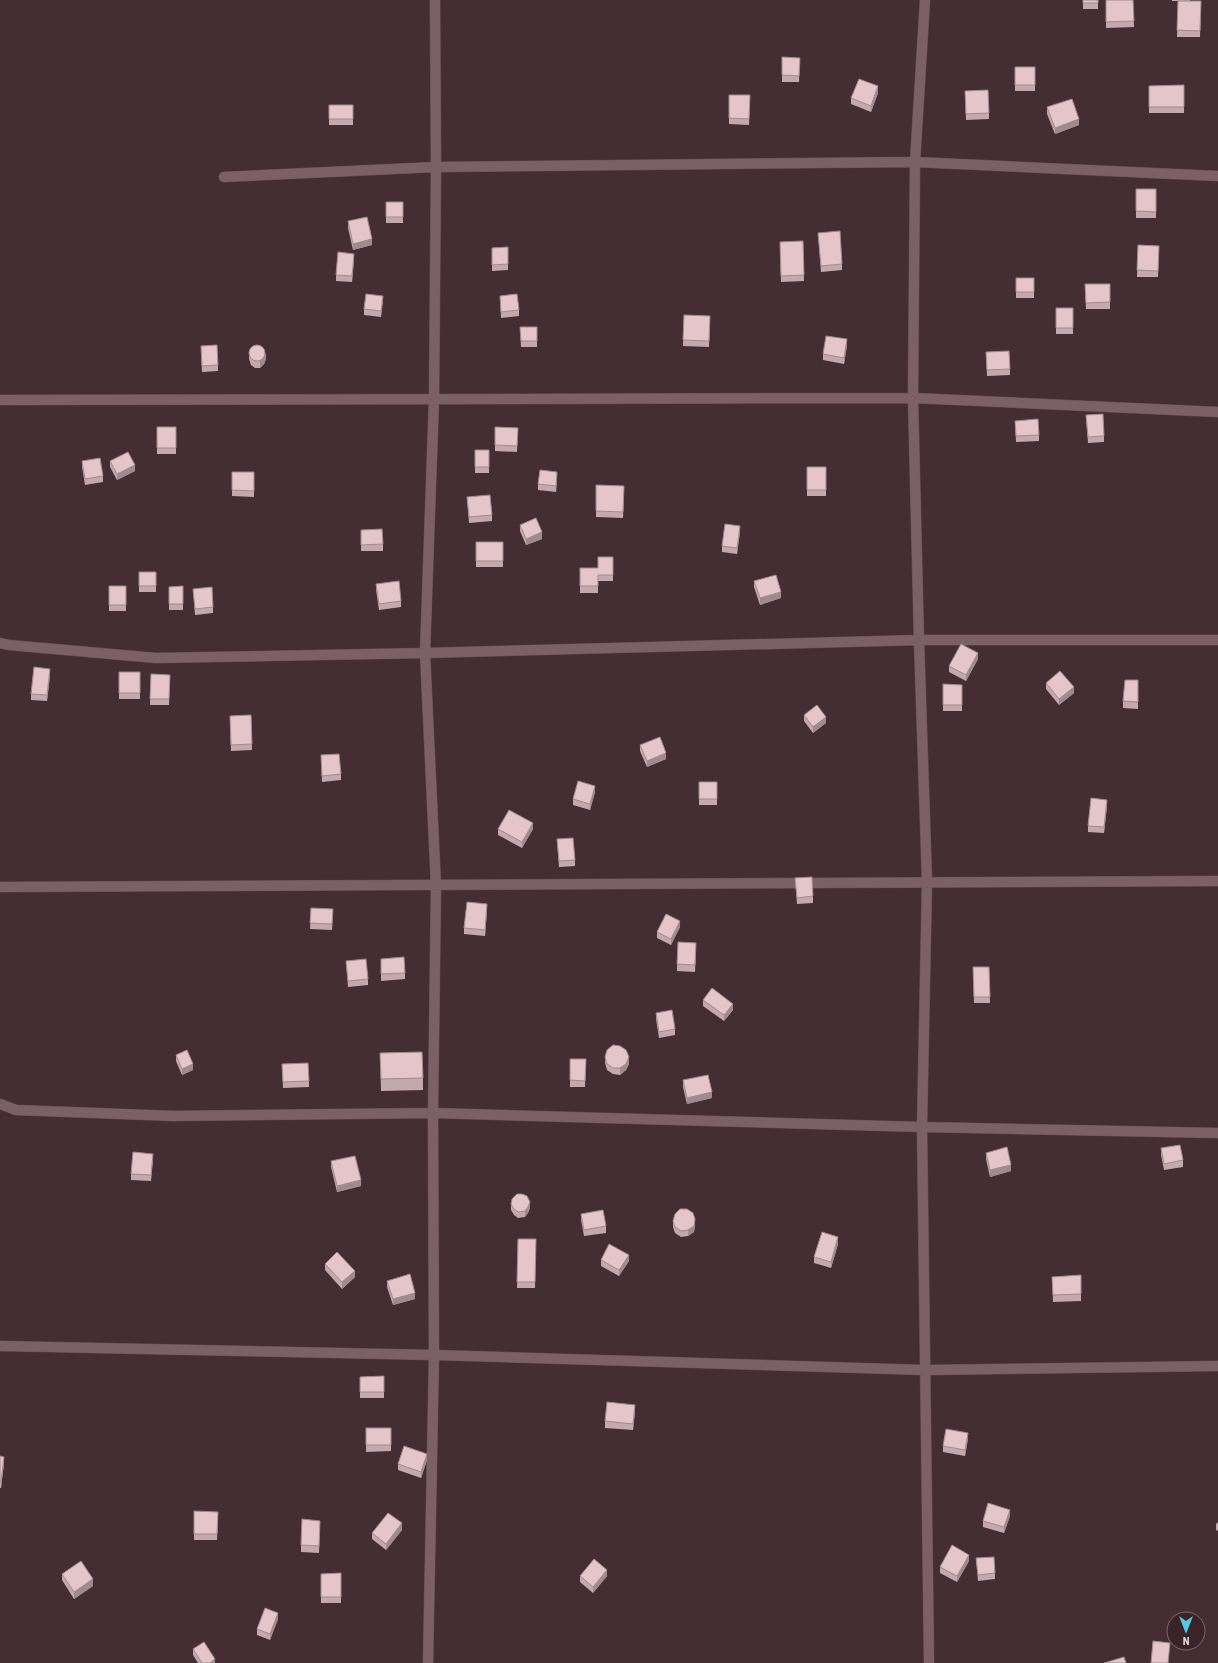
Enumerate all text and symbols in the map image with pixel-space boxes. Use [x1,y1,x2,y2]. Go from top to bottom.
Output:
north arrow [1166,1611,1206,1651]
text: N [1182,1634,1189,1647]

